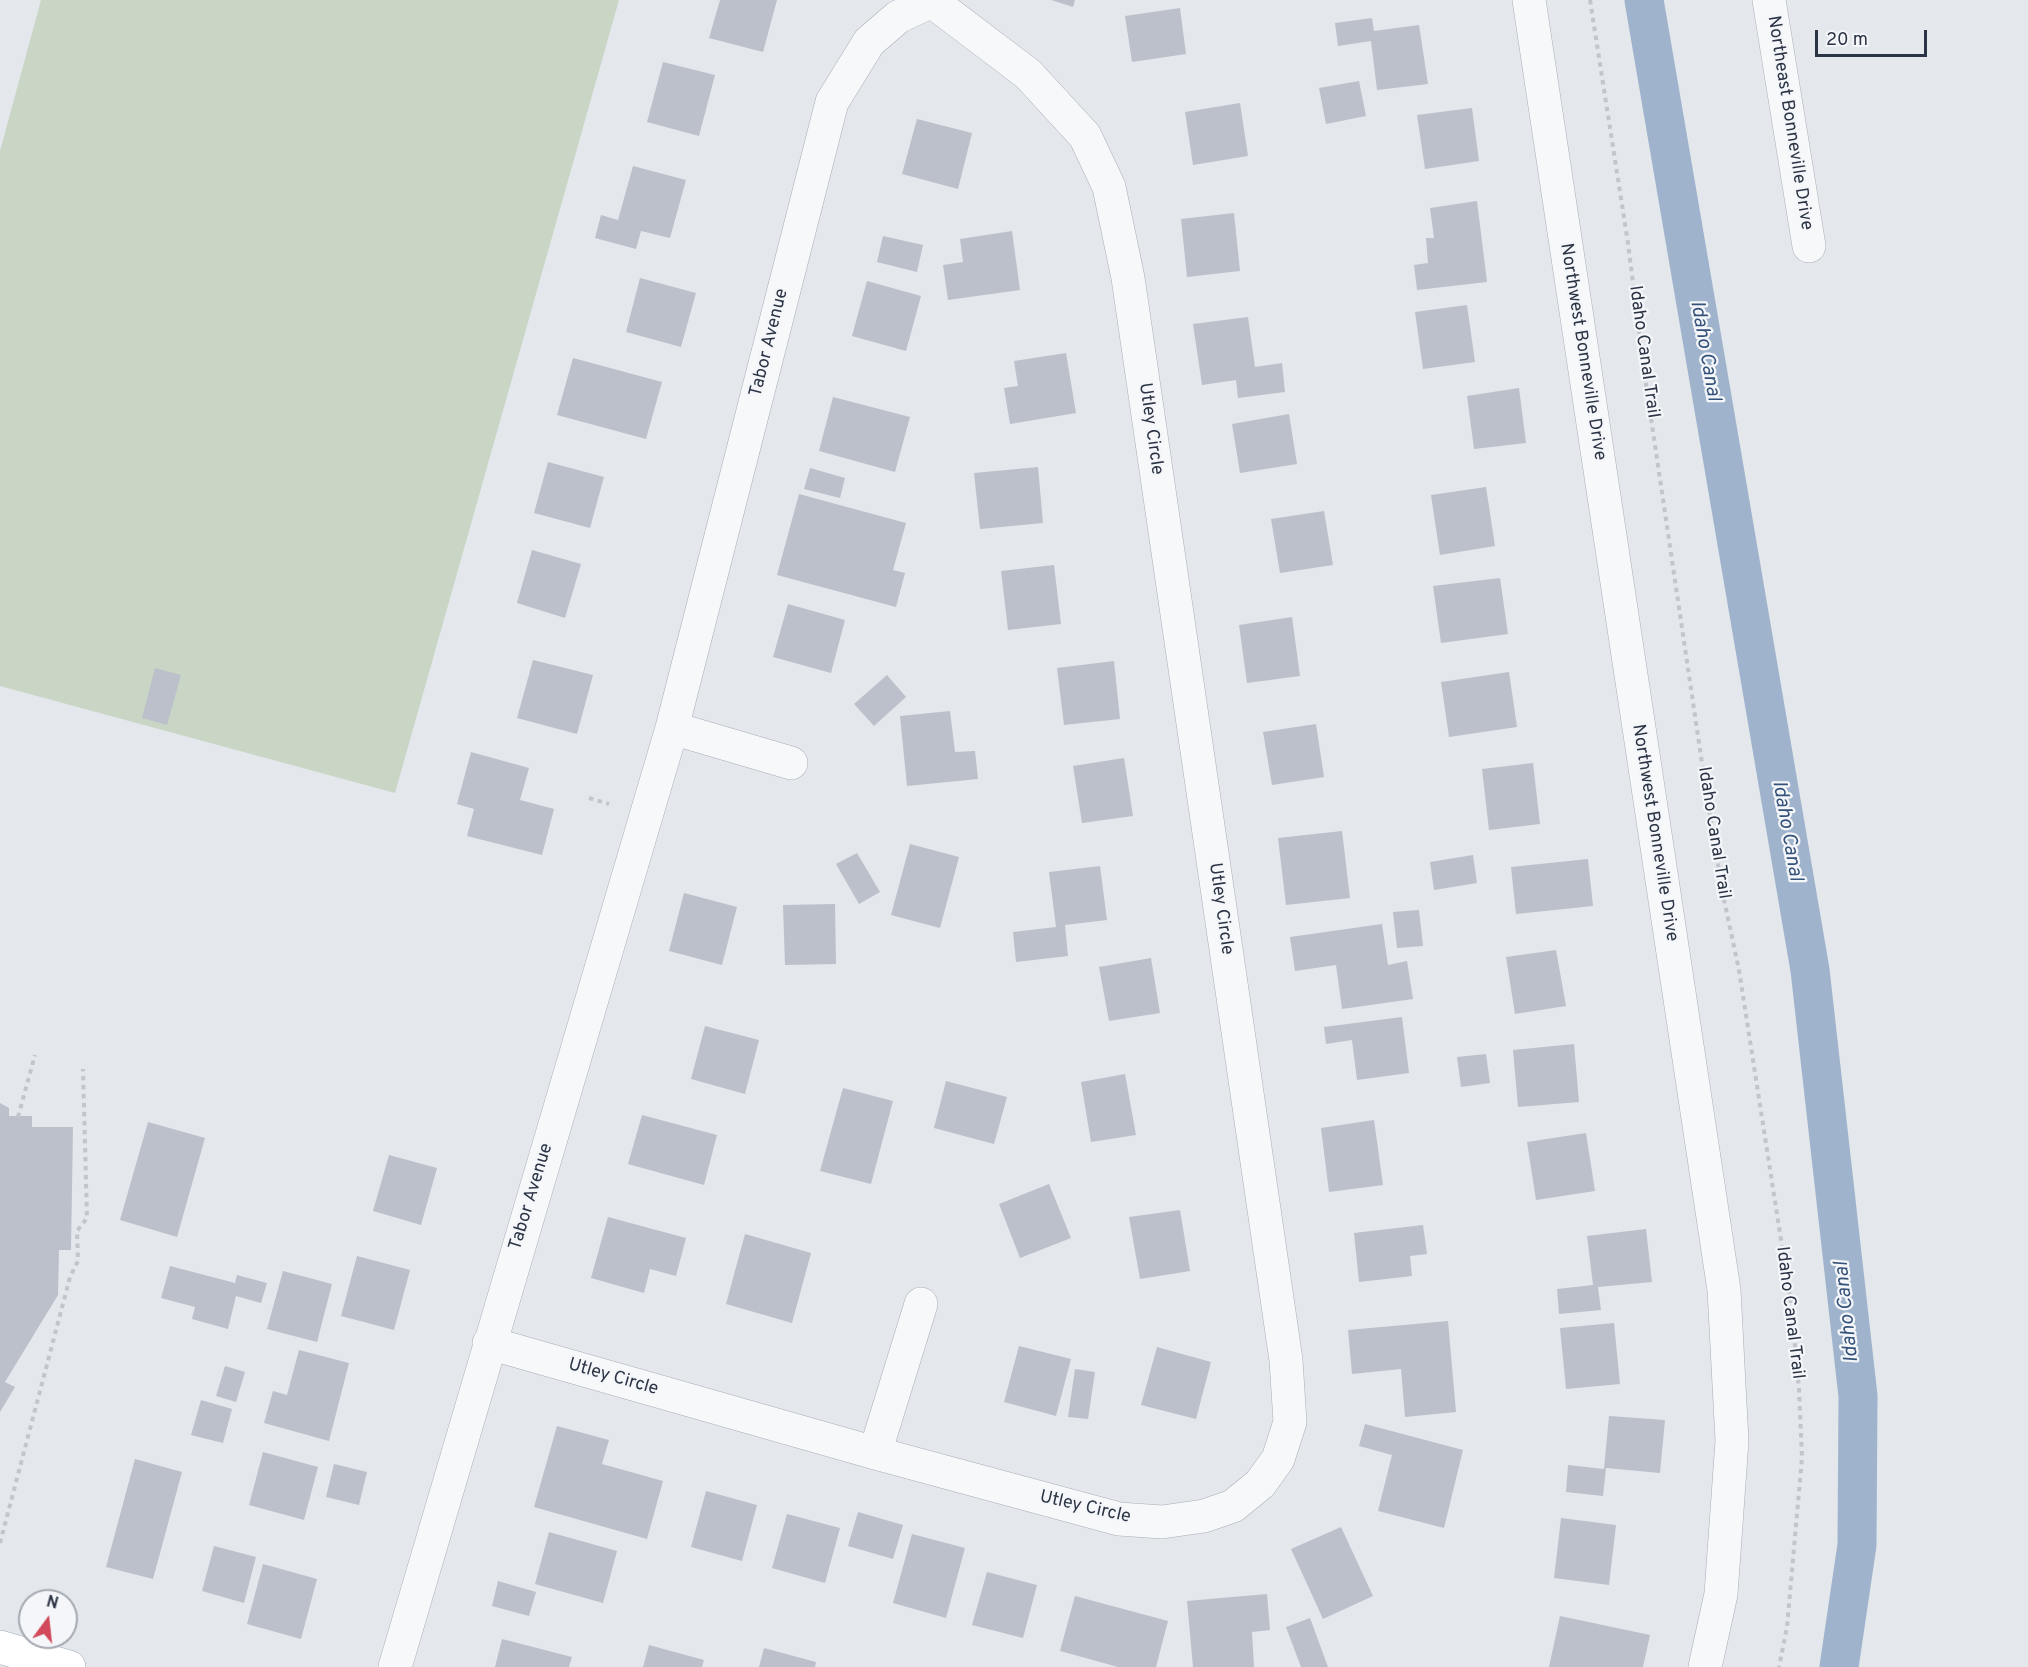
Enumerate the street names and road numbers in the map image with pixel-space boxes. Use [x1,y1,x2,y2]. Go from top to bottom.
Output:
street label: Northeast Bonneville Drive [1761,14,1817,232]
street label: Northwest Bonneville Drive [1554,242,1610,462]
street label: Idaho Canal Trail [1623,284,1663,420]
street label: Tabor Avenue [746,287,794,399]
street label: Utley Circle [1133,382,1167,476]
street label: Northwest Bonneville Drive [1626,723,1682,943]
street label: Idaho Canal Trail [1692,765,1734,901]
street label: Utley Circle [1203,862,1237,956]
street label: Tabor Avenue [506,1141,558,1253]
street label: Idaho Canal Trail [1770,1245,1808,1381]
street label: Utley Circle [565,1355,661,1401]
street label: Utley Circle [1037,1487,1133,1529]

